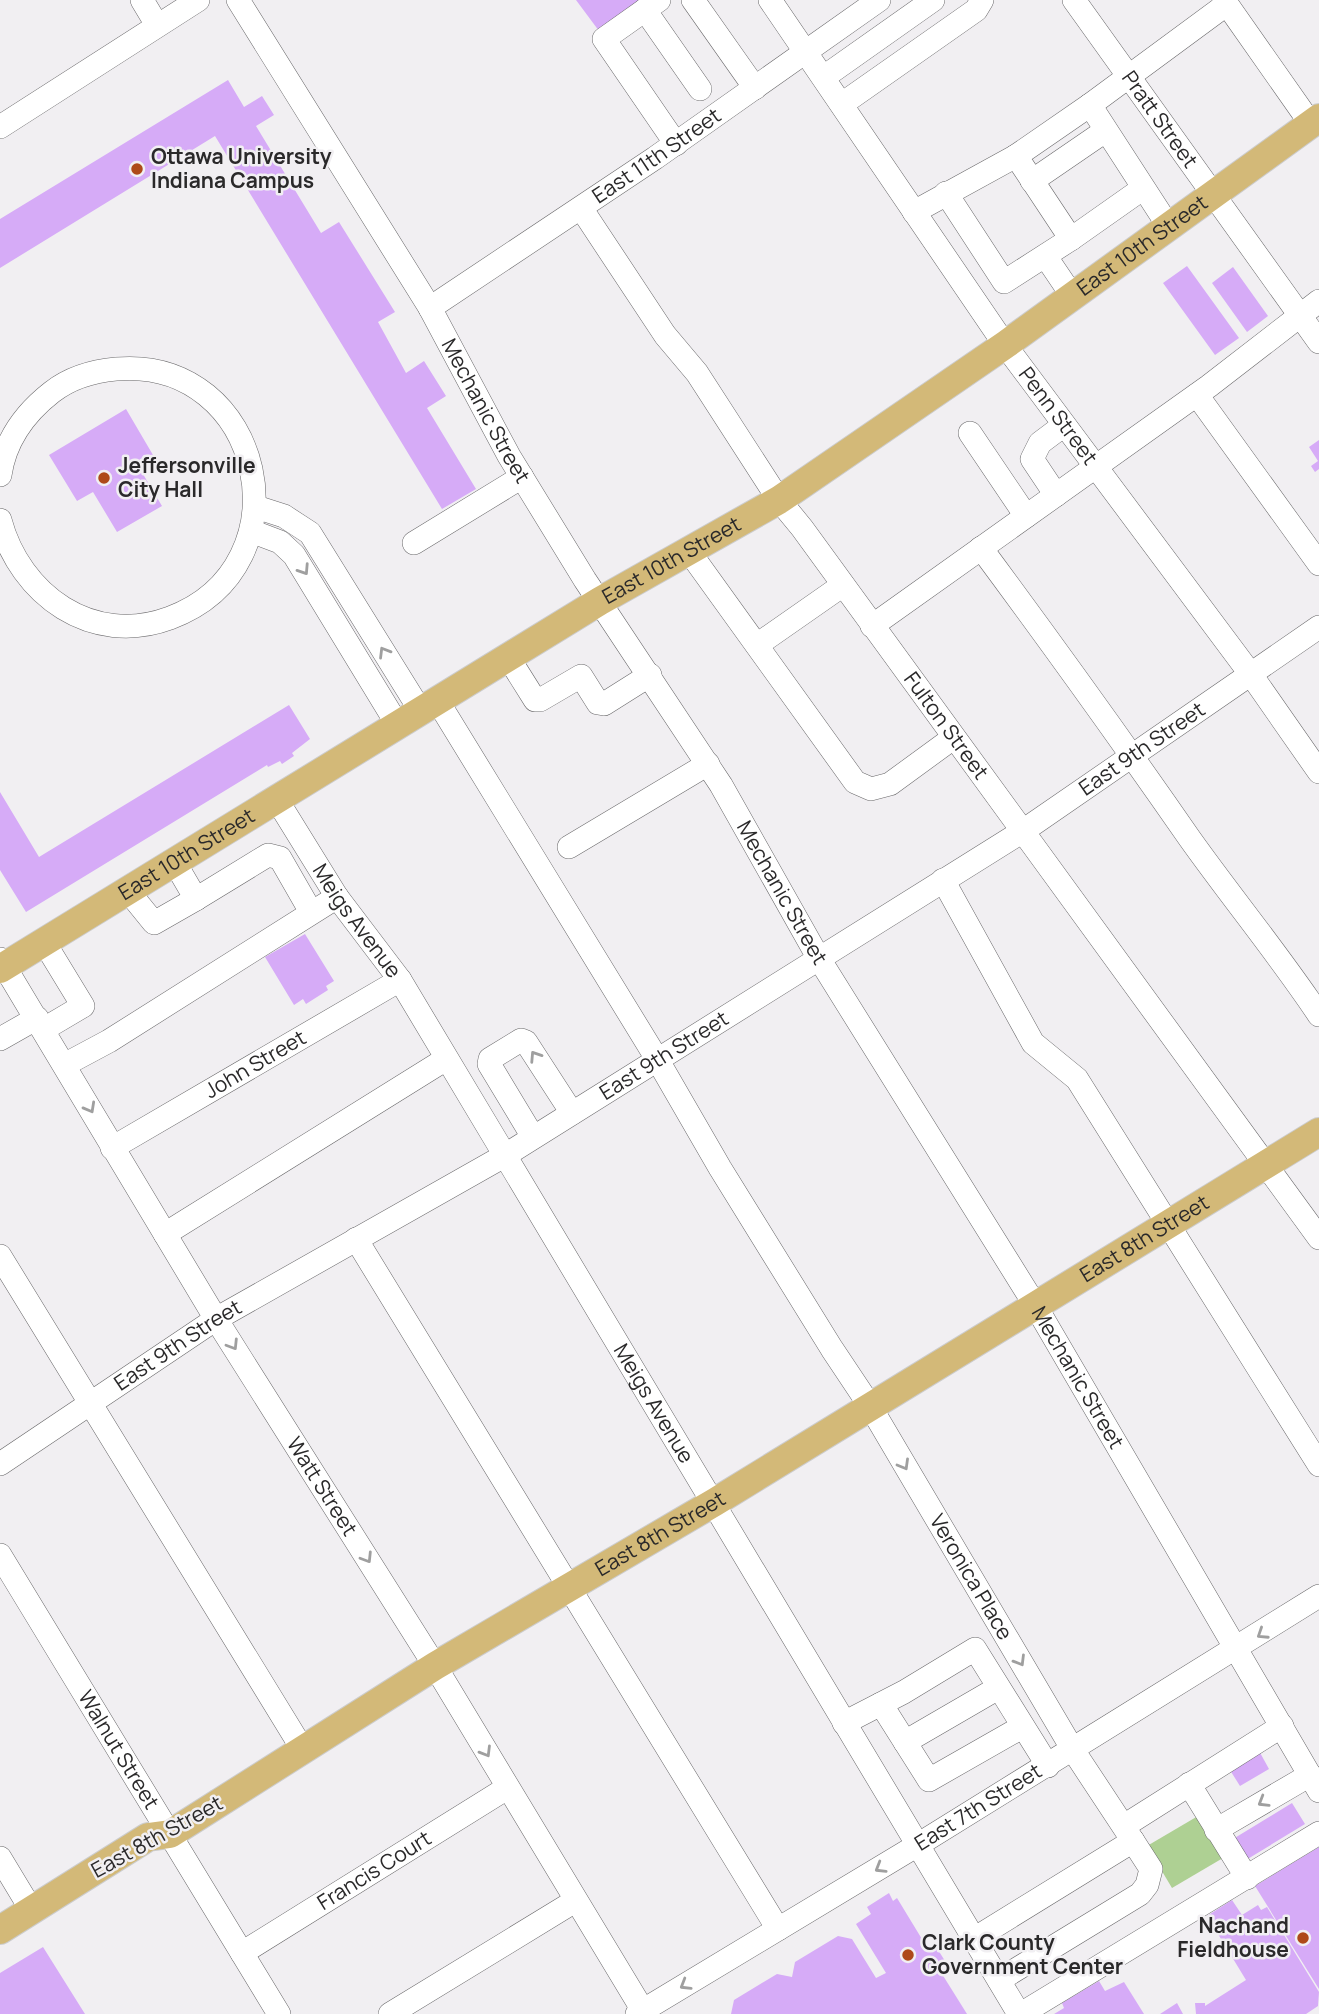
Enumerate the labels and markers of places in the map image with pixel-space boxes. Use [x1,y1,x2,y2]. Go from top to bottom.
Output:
place label: Ottawa University Indiana Campus [151,142,332,194]
marker: Ottawa University Indiana Campus [129,161,145,177]
place label: Jeffersonville City Hall [118,451,256,503]
marker: Jeffersonville City Hall [96,470,112,486]
place label: Nachand Fieldhouse [1177,1911,1289,1963]
place label: Clark County Government Center [922,1928,1123,1980]
marker: Nachand Fieldhouse [1295,1930,1311,1946]
marker: Clark County Government Center [900,1947,916,1963]

